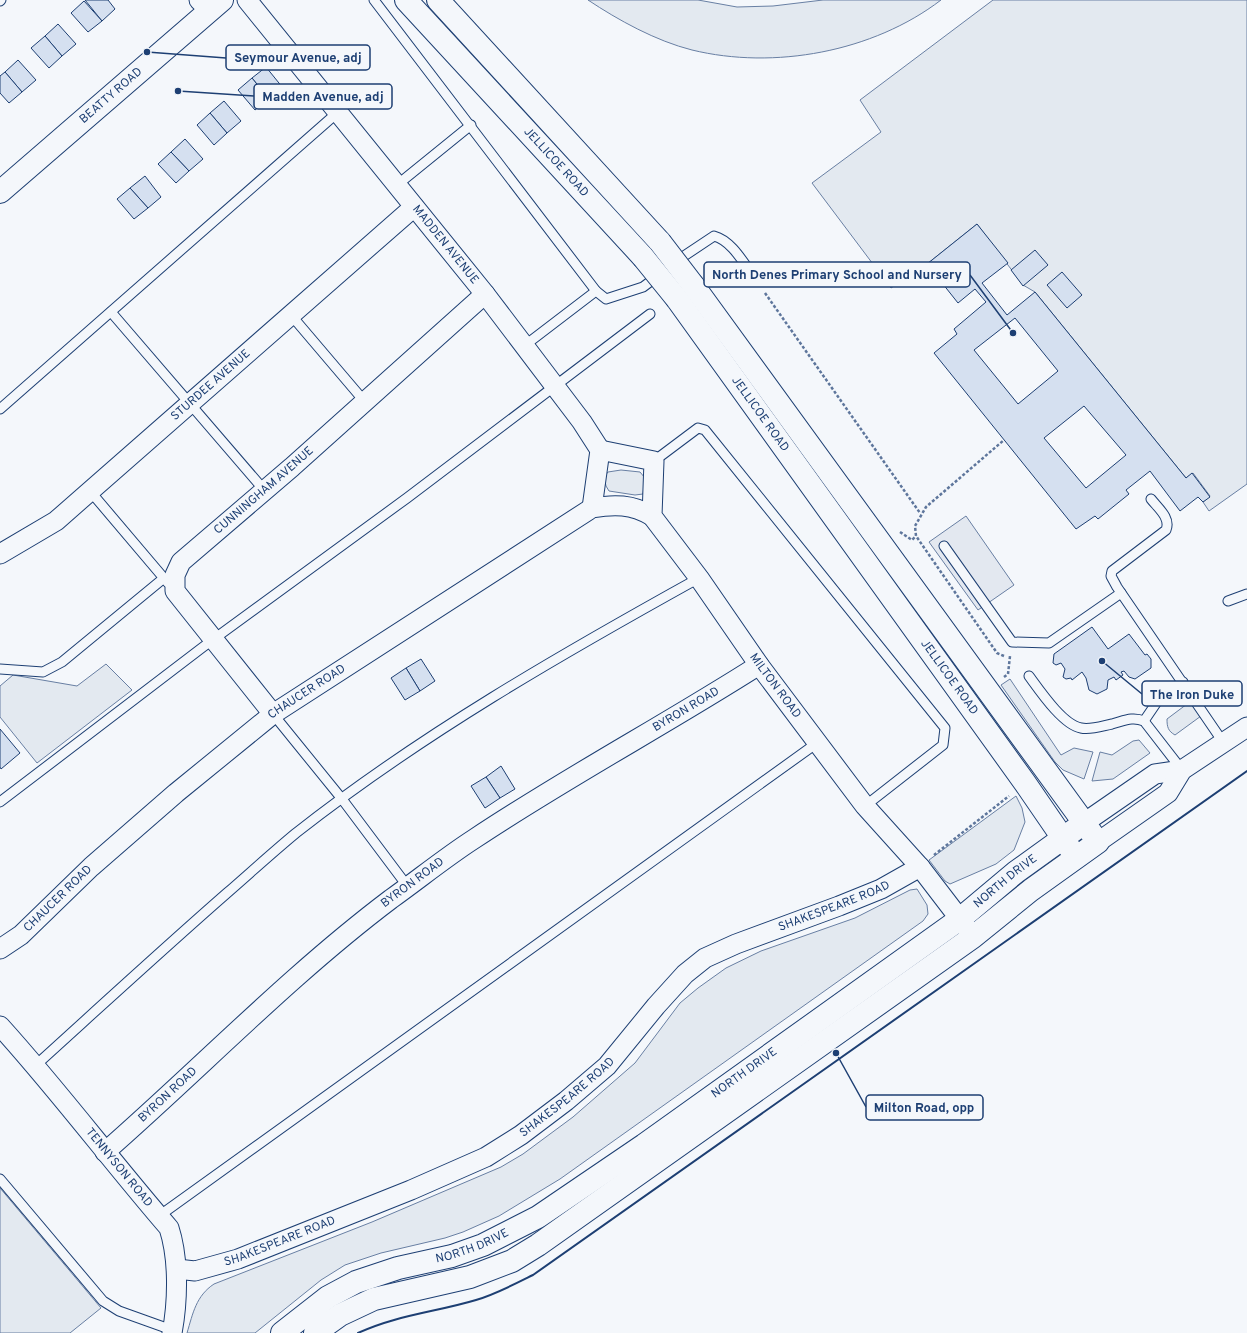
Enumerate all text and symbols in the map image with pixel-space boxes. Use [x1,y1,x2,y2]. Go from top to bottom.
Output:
callout: Seymour Avenue, adj [226,45,370,70]
text: Seymour Avenue, adj [234,51,362,67]
street label: BEATTY ROAD [76,64,146,127]
callout: Madden Avenue, adj [254,84,392,109]
text: Madden Avenue, adj [262,90,384,106]
street label: JELLICOE ROAD [520,124,592,201]
street label: MADDEN AVENUE [408,202,482,288]
callout: North Denes Primary School and Nursery [704,262,970,287]
text: North Denes Primary School and Nursery [712,268,963,284]
street label: STURDEE AVENUE [168,346,254,424]
street label: JELLICOE ROAD [727,373,792,455]
street label: CUNNINGHAM AVENUE [211,443,317,538]
street label: JELLICOE ROAD [917,636,982,718]
street label: MILTON ROAD [745,650,805,722]
street label: CHAUCER ROAD [264,661,349,723]
callout: The Iron Duke [1142,681,1242,706]
street label: BYRON ROAD [650,684,723,736]
text: The Iron Duke [1150,688,1234,704]
street label: NORTH DRIVE [970,851,1041,912]
street label: BYRON ROAD [378,854,448,912]
street label: CHAUCER ROAD [20,862,96,936]
street label: SHAKESPEARE ROAD [776,877,893,936]
street label: NORTH DRIVE [708,1044,781,1102]
street label: SHAKESPEARE ROAD [517,1054,619,1141]
street label: BYRON ROAD [135,1064,201,1126]
callout: Milton Road, opp [866,1095,983,1120]
text: Milton Road, opp [874,1101,974,1117]
street label: TENNYSON ROAD [82,1125,156,1211]
street label: SHAKESPEARE ROAD [222,1213,338,1270]
street label: NORTH DRIVE [434,1225,512,1267]

